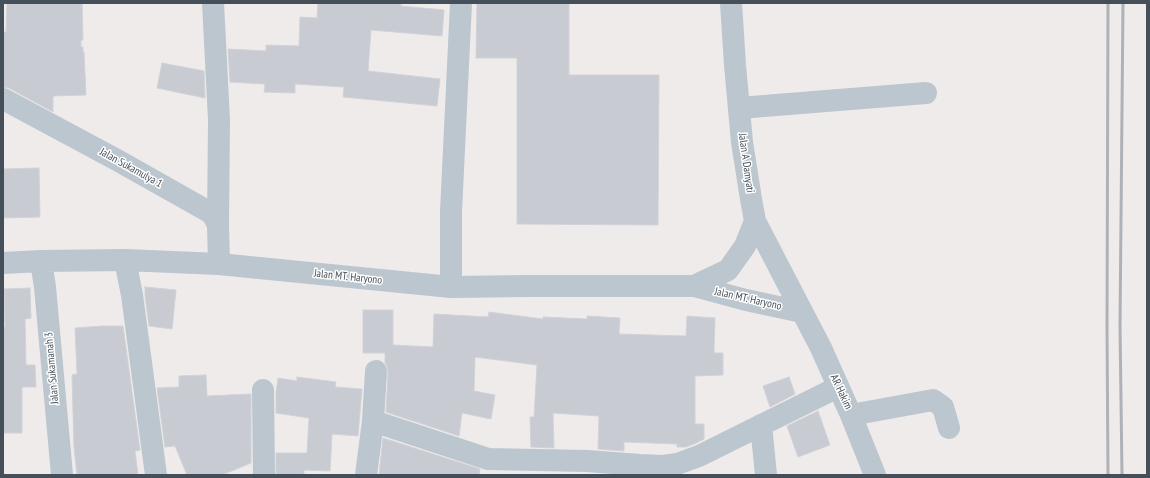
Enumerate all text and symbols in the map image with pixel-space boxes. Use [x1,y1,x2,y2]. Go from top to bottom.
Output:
street label: Jalan A Damyati [735,132,757,194]
street label: Jalan Sukamulya 1 [97,145,165,191]
street label: Jalan MT. Haryono [313,267,383,287]
street label: Jalan MT. Haryono [713,285,783,313]
street label: Jalan Sukamanah 3 [42,331,62,405]
street label: AR Hakim [827,372,855,412]

